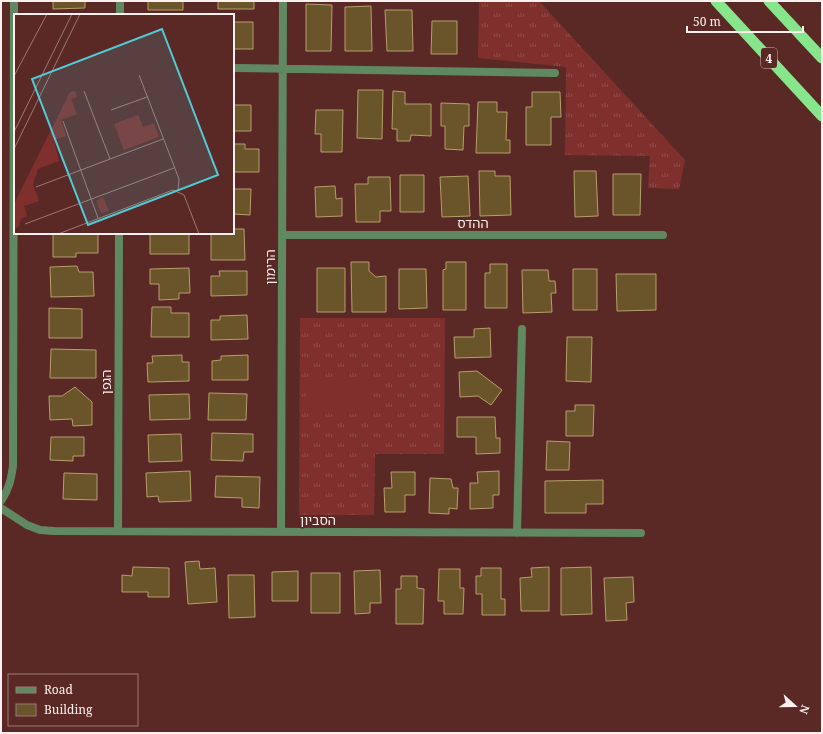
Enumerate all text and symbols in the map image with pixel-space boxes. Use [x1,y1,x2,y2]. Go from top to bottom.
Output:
scale bar [687,8,803,34]
text: 50 m [693,13,721,30]
inset map [14,14,234,234]
road number: 4 [761,48,777,68]
street label: ההדס [457,214,489,232]
street label: הרימון [261,249,279,285]
street label: הגפן [97,370,115,394]
street label: הסביון [300,511,336,529]
legend [8,674,138,726]
text: Road [44,681,74,698]
north arrow [775,686,815,726]
text: Building [44,701,93,718]
text: N [796,703,813,717]

